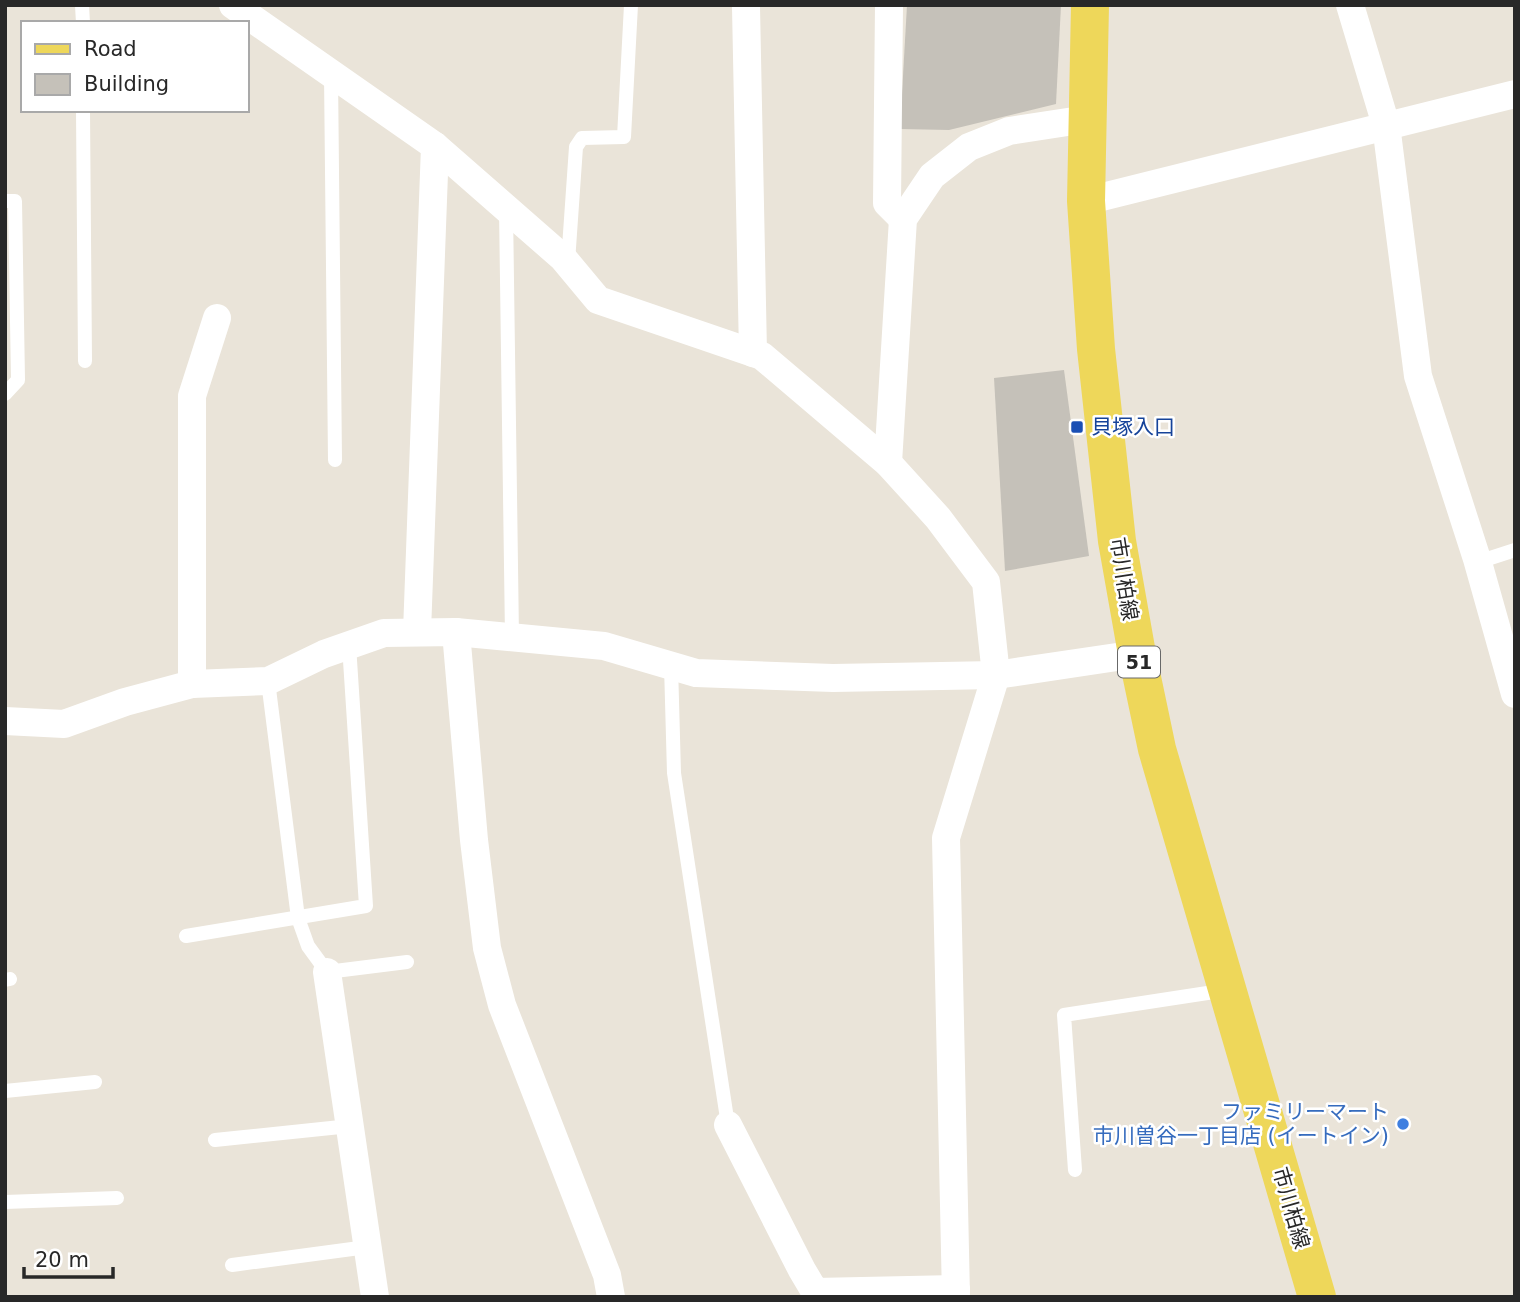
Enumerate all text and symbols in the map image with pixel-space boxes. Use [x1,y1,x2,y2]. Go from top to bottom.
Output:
legend [21,21,248,112]
text: Road [84,37,137,61]
text: Building [84,72,169,96]
place label: 貝塚入口 [1091,415,1175,439]
marker: 貝塚入口 [1069,419,1085,435]
street label: 市川柏線 [1106,536,1142,622]
road number: 51 [1118,646,1160,678]
place label: ファミリーマート 市川曽谷一丁目店 (イートイン) [1093,1100,1389,1148]
marker: ファミリーマート 市川曽谷一丁目店 (イートイン) [1395,1116,1411,1132]
street label: 市川柏線 [1268,1164,1314,1252]
scale bar [24,1236,114,1280]
text: 20 m [35,1248,89,1272]

